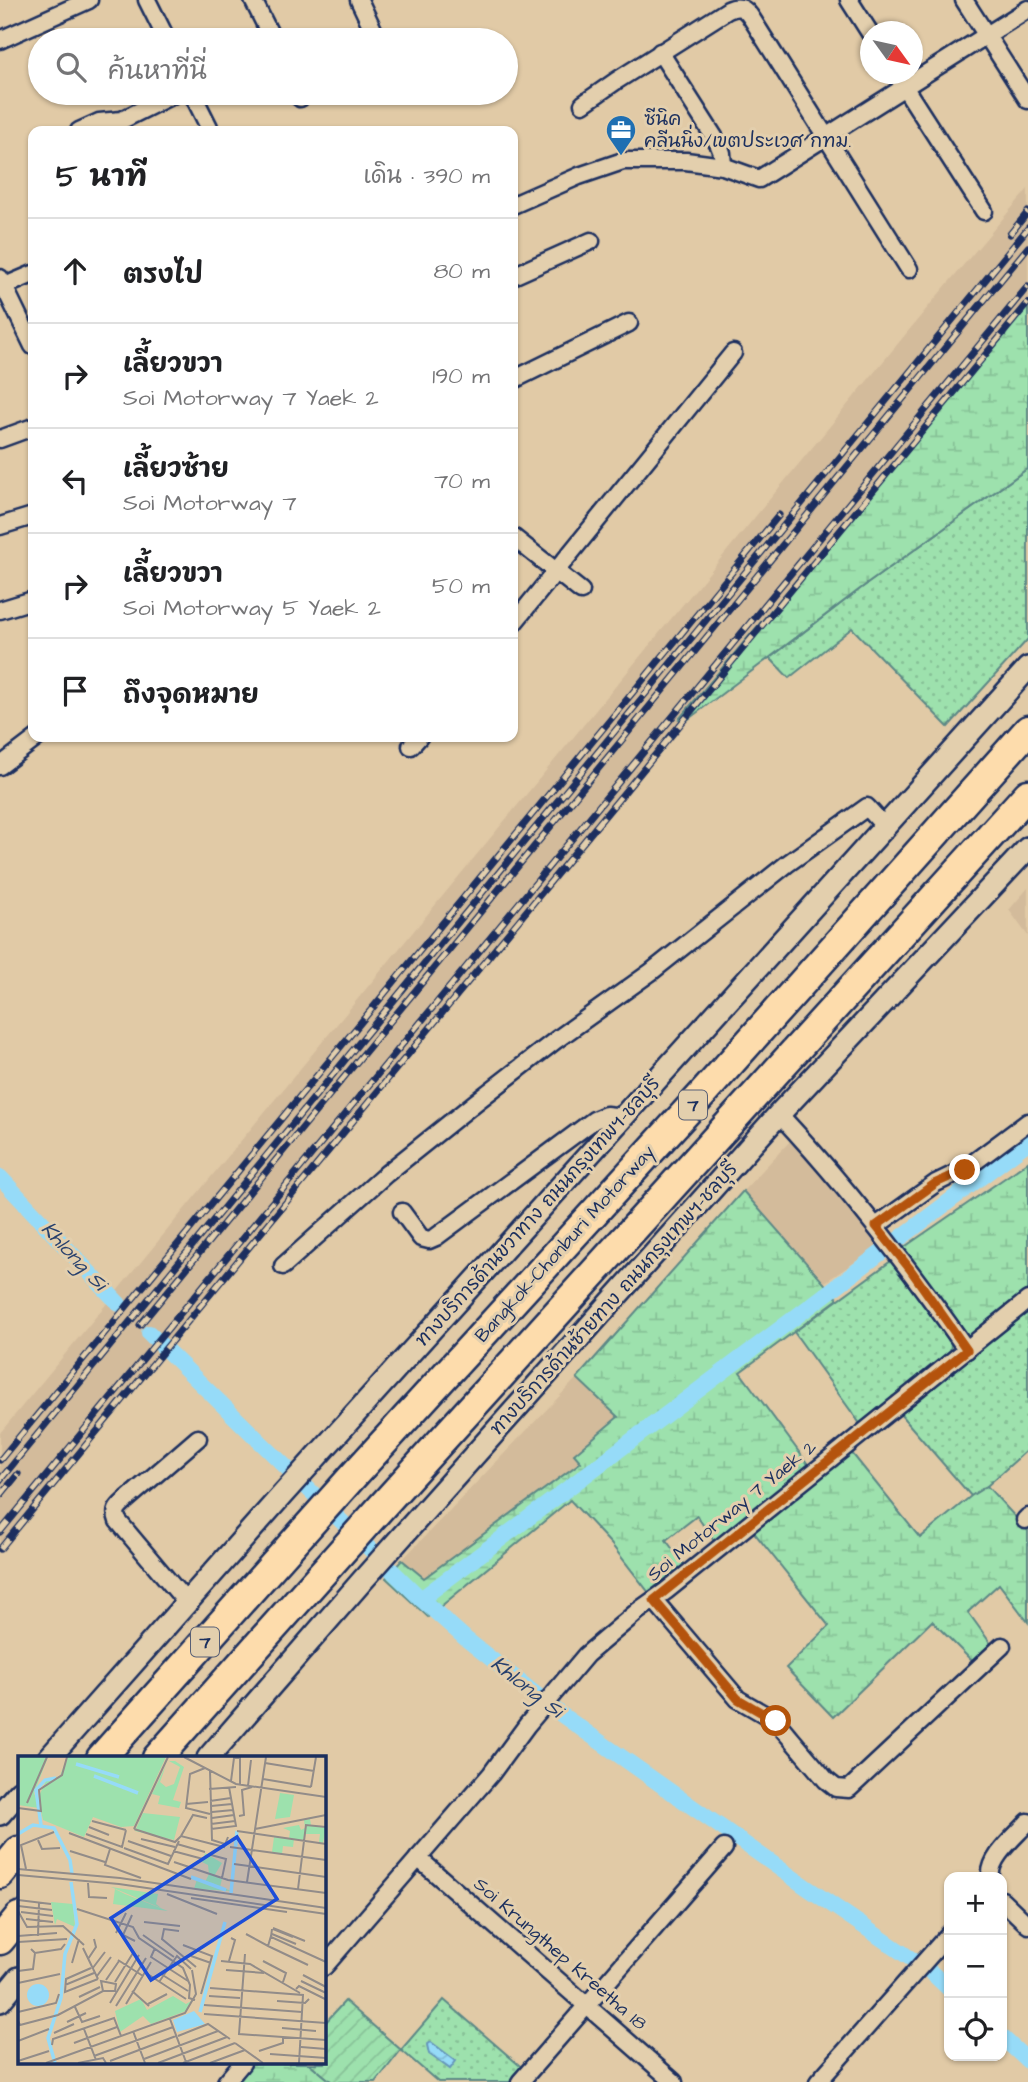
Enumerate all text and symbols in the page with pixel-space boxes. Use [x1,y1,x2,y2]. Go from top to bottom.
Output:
north arrow [860,21,923,84]
search box [28,28,518,105]
icon: search [52,48,90,86]
text: ค้นหาที่นี่ [108,53,207,89]
place label: ซีนิค คลีนนิ่ง/เขตประเวศ กทม. [644,106,851,155]
office icon: ซีนิค คลีนนิ่ง/เขตประเวศ กทม. [604,113,638,157]
text: 5 นาที [56,156,147,198]
text: เดิน · 390 m [363,160,490,192]
icon: ahead [56,252,94,290]
text: 80 m [433,255,490,287]
text: ตรงไป [123,257,203,293]
text: เลี้ยวขวา [123,346,223,382]
icon: right [56,357,94,395]
text: 190 m [432,360,490,392]
text: Soi Motorway 7 Yaek 2 [123,382,379,414]
text: เลี้ยวซ้าย [123,451,229,487]
icon: left [56,462,94,500]
text: 70 m [434,465,490,497]
text: Soi Motorway 7 [123,487,297,519]
text: เลี้ยวขวา [123,556,223,592]
icon: right [56,567,94,605]
text: 50 m [432,570,490,602]
text: Soi Motorway 5 Yaek 2 [123,592,381,624]
icon: arrive [56,672,94,710]
text: ถึงจุดหมาย [123,677,259,713]
street label: ทางบริการด้านขวาทาง ถนนกรุงเทพฯ-ชลบุรี [409,1071,667,1353]
road number: 7 [679,1090,707,1120]
street label: Bangkok-Chonburi Motorway [469,1139,662,1349]
route end [949,1154,980,1185]
street label: ทางบริการด้านซ้ายทาง ถนนกรุงเทพฯ-ชลบุรี [484,1156,744,1442]
water label: Khlong Si [34,1215,115,1300]
street label: Soi Motorway 7 Yaek 2 [641,1434,823,1589]
road number: 7 [191,1628,219,1657]
water label: Khlong Si [484,1650,571,1727]
route start [760,1705,791,1736]
inset map [18,1756,326,2064]
street label: Soi Krungthep Kreetha 18 [467,1871,652,2038]
map controls [944,1872,1007,2061]
button: + [944,1872,1007,1935]
button: − [944,1935,1007,1998]
button: locate [944,1998,1007,2061]

